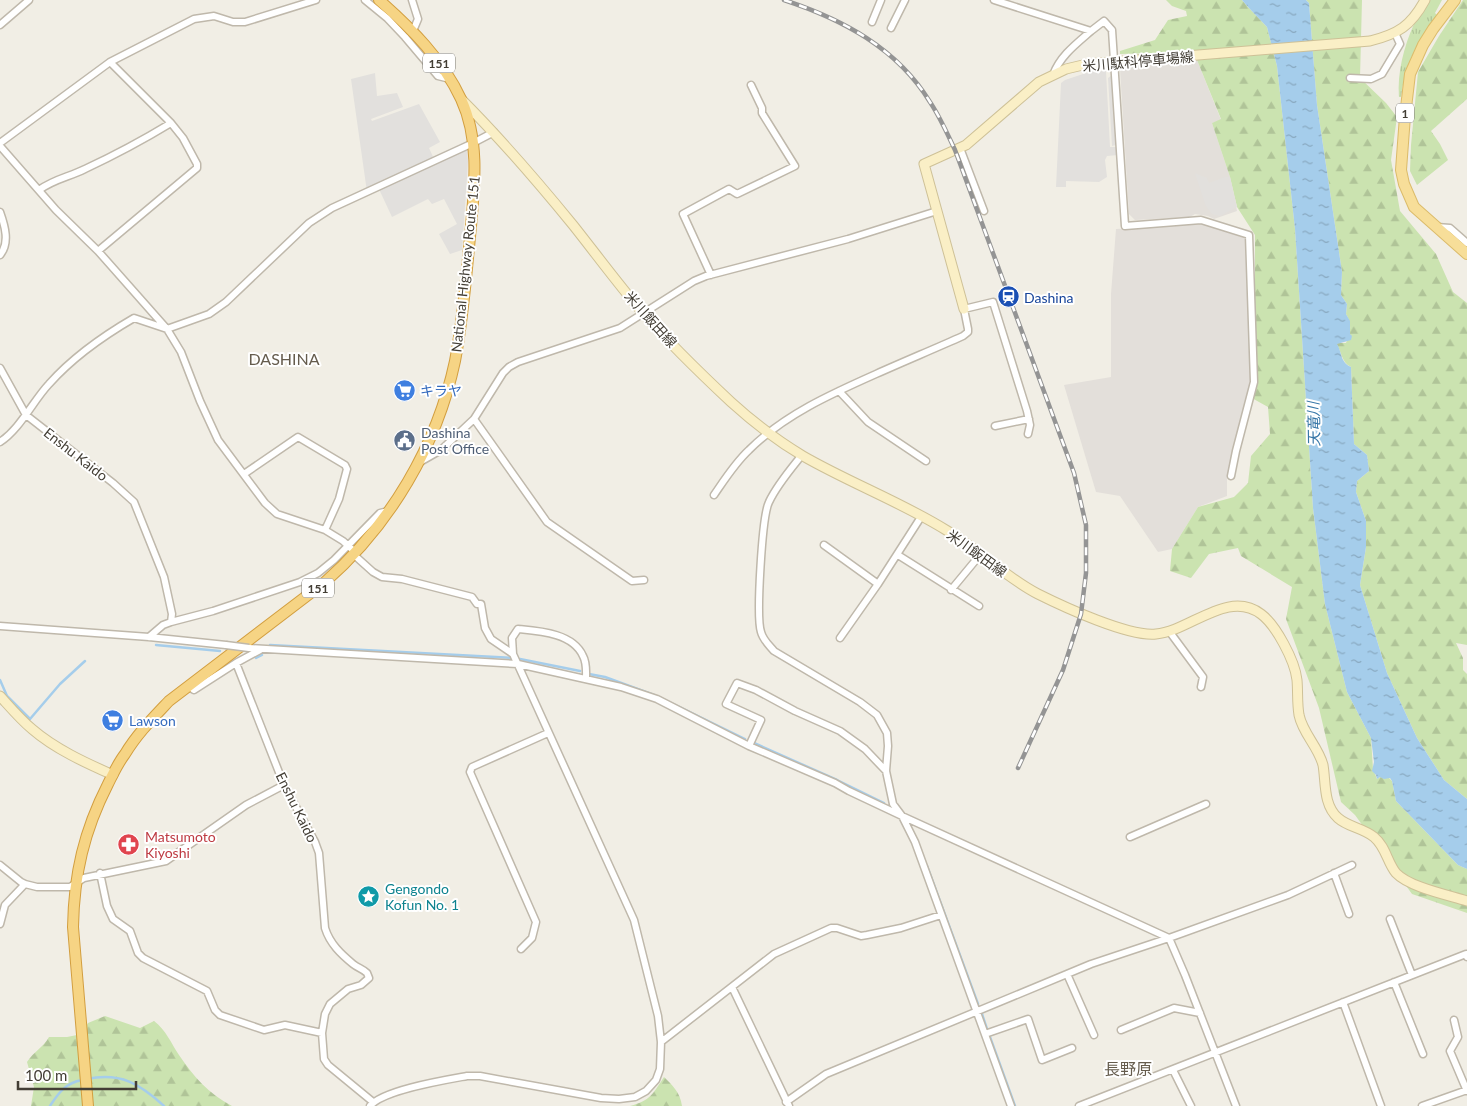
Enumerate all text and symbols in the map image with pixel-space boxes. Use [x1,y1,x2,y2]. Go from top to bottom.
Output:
street label: 米川駄科停車場線 [1081,48,1195,74]
road number: 151 [423,54,455,72]
road number: 1 [1396,104,1414,122]
street label: National Highway Route 151 [447,175,483,353]
station icon: Dashina [996,285,1020,309]
street label: 米川飯田線 [621,287,681,351]
place label: Dashina [1024,289,1073,306]
district label: DASHINA [248,349,320,368]
supermarket icon: キラヤ [392,378,416,402]
place label: キラヤ [420,382,462,399]
water label: 天竜川 [1304,399,1322,447]
street label: Enshu Kaido [41,424,111,484]
place label: Dashina Post Office [421,424,489,457]
public building icon: Dashina Post Office [393,428,417,452]
street label: 米川飯田線 [944,526,1010,580]
road number: 151 [302,578,334,598]
supermarket icon: Lawson [101,708,125,732]
place label: Lawson [129,712,176,729]
street label: Enshu Kaido [273,769,321,845]
place label: Matsumoto Kiyoshi [145,828,216,861]
pharmacy icon: Matsumoto Kiyoshi [117,832,141,856]
place label: Gengondo Kofun No. 1 [385,880,459,913]
place icon: Gengondo Kofun No. 1 [357,884,381,908]
scale bar [18,1058,135,1090]
district label: 長野原 [1104,1059,1152,1078]
text: 100 m [25,1066,67,1084]

